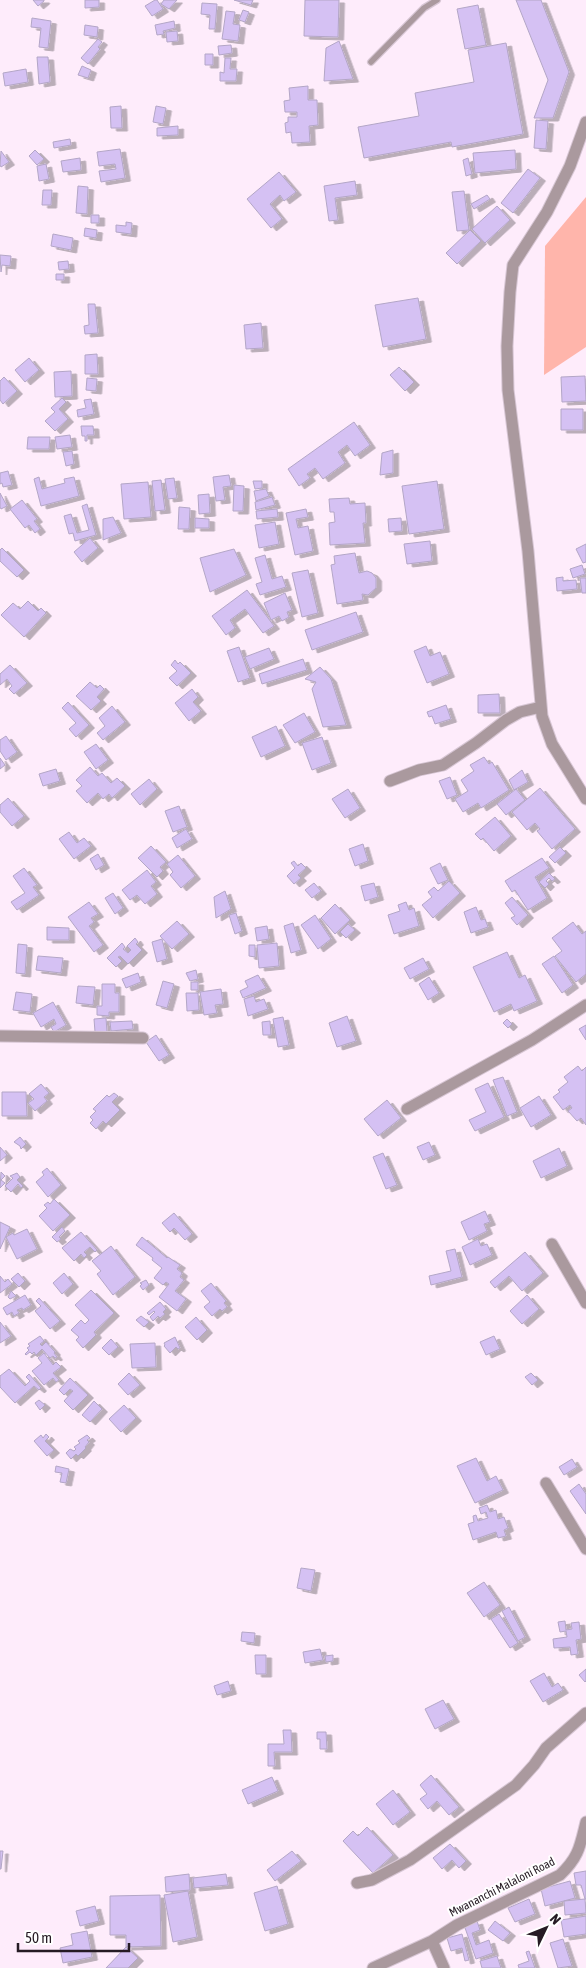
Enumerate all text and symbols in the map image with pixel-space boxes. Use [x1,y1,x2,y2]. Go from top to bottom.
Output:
street label: Mwananchi Malaloni Road [447,1854,557,1920]
north arrow [521,1903,571,1953]
text: N [547,1911,564,1928]
scale bar [18,1920,129,1952]
text: 50 m [25,1929,52,1946]

